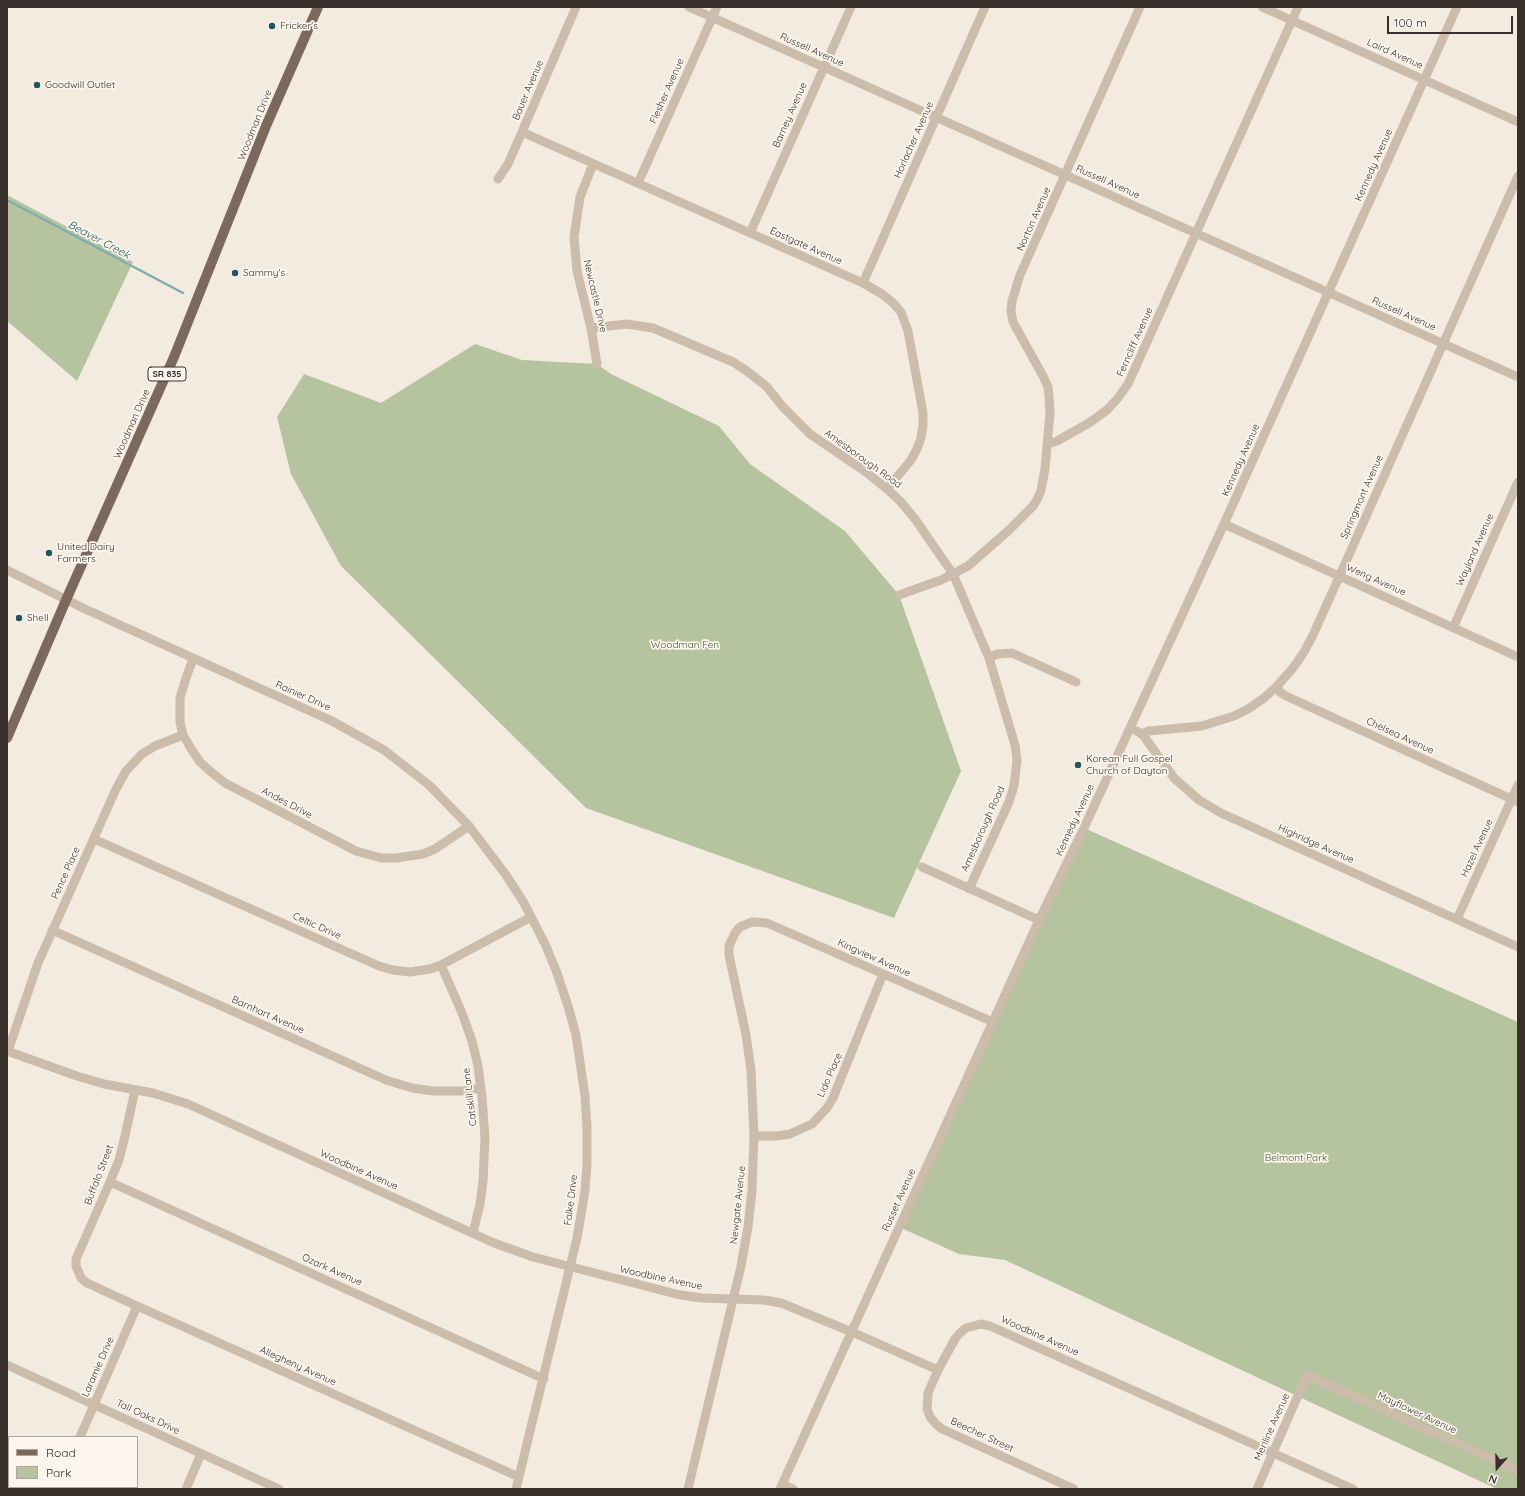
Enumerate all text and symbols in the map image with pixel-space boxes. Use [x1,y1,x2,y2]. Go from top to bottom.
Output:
scale bar [1389,8,1515,34]
text: 100 m [1394,15,1427,30]
place label: Fricker's [280,20,318,32]
marker: Fricker's [267,21,277,31]
street label: Russell Avenue [778,31,846,69]
street label: Laird Avenue [1365,36,1425,72]
street label: Flesher Avenue [647,56,687,126]
street label: Bauer Avenue [510,58,546,122]
place label: Goodwill Outlet [45,79,115,91]
marker: Goodwill Outlet [32,80,42,90]
street label: Barney Avenue [770,80,810,150]
street label: Woodman Drive [235,88,275,162]
street label: Horlacher Avenue [892,100,936,180]
street label: Kennedy Avenue [1353,127,1395,203]
street label: Russell Avenue [1074,163,1142,201]
street label: Norton Avenue [1014,185,1054,253]
water label: Beaver Creek [66,218,132,262]
street label: Eastgate Avenue [768,225,844,267]
street label: Newcastle Drive [581,258,609,334]
place label: Sammy's [243,267,285,279]
marker: Sammy's [230,268,240,278]
street label: Russell Avenue [1370,295,1438,333]
street label: Ferncliff Avenue [1114,306,1156,378]
road number: SR 835 [148,367,186,381]
street label: Woodman Drive [111,387,153,461]
street label: Kennedy Avenue [1220,422,1262,498]
street label: Amesborough Road [822,427,904,491]
street label: Springmont Avenue [1338,453,1386,541]
street label: Wayland Avenue [1454,512,1496,588]
place label: United Dairy Farmers [57,541,115,564]
marker: United Dairy Farmers [44,548,54,558]
street label: Weng Avenue [1344,561,1408,599]
place label: Shell [27,612,49,624]
marker: Shell [14,613,24,623]
park label: Woodman Fen [651,639,719,651]
street label: Rainier Drive [274,678,332,714]
street label: Chelsea Avenue [1364,715,1436,757]
place label: Korean Full Gospel Church of Dayton [1086,753,1173,776]
marker: Korean Full Gospel Church of Dayton [1073,760,1083,770]
street label: Kennedy Avenue [1053,782,1097,858]
street label: Amesborough Road [959,784,1007,874]
street label: Andes Drive [260,785,314,821]
street label: Hazel Avenue [1458,817,1496,879]
street label: Highridge Avenue [1276,822,1356,866]
street label: Pence Place [49,845,83,901]
street label: Celtic Drive [291,910,343,942]
street label: Kingview Avenue [836,937,912,979]
street label: Barnhart Avenue [230,994,306,1036]
street label: Lido Place [815,1051,845,1099]
street label: Catskill Lane [460,1067,480,1127]
street label: Buffalo Street [82,1143,116,1207]
street label: Woodbine Avenue [318,1147,400,1193]
park label: Belmont Park [1265,1152,1327,1164]
street label: Newgate Avenue [728,1165,748,1245]
street label: Russet Avenue [880,1167,918,1233]
street label: Falke Drive [562,1174,580,1226]
street label: Ozark Avenue [300,1251,364,1289]
street label: Woodbine Avenue [619,1263,703,1293]
street label: Woodbine Avenue [999,1313,1081,1359]
street label: Laramie Drive [79,1335,117,1399]
street label: Allegheny Avenue [258,1344,338,1388]
street label: Mayflower Avenue [1376,1389,1458,1437]
street label: Meriline Avenue [1252,1391,1292,1463]
street label: Tall Oaks Drive [114,1397,182,1437]
street label: Beecher Street [949,1415,1015,1455]
legend [8,1436,138,1488]
text: Road [46,1445,76,1460]
north arrow [1477,1448,1517,1488]
text: Park [46,1465,71,1480]
text: N [1487,1471,1499,1487]

